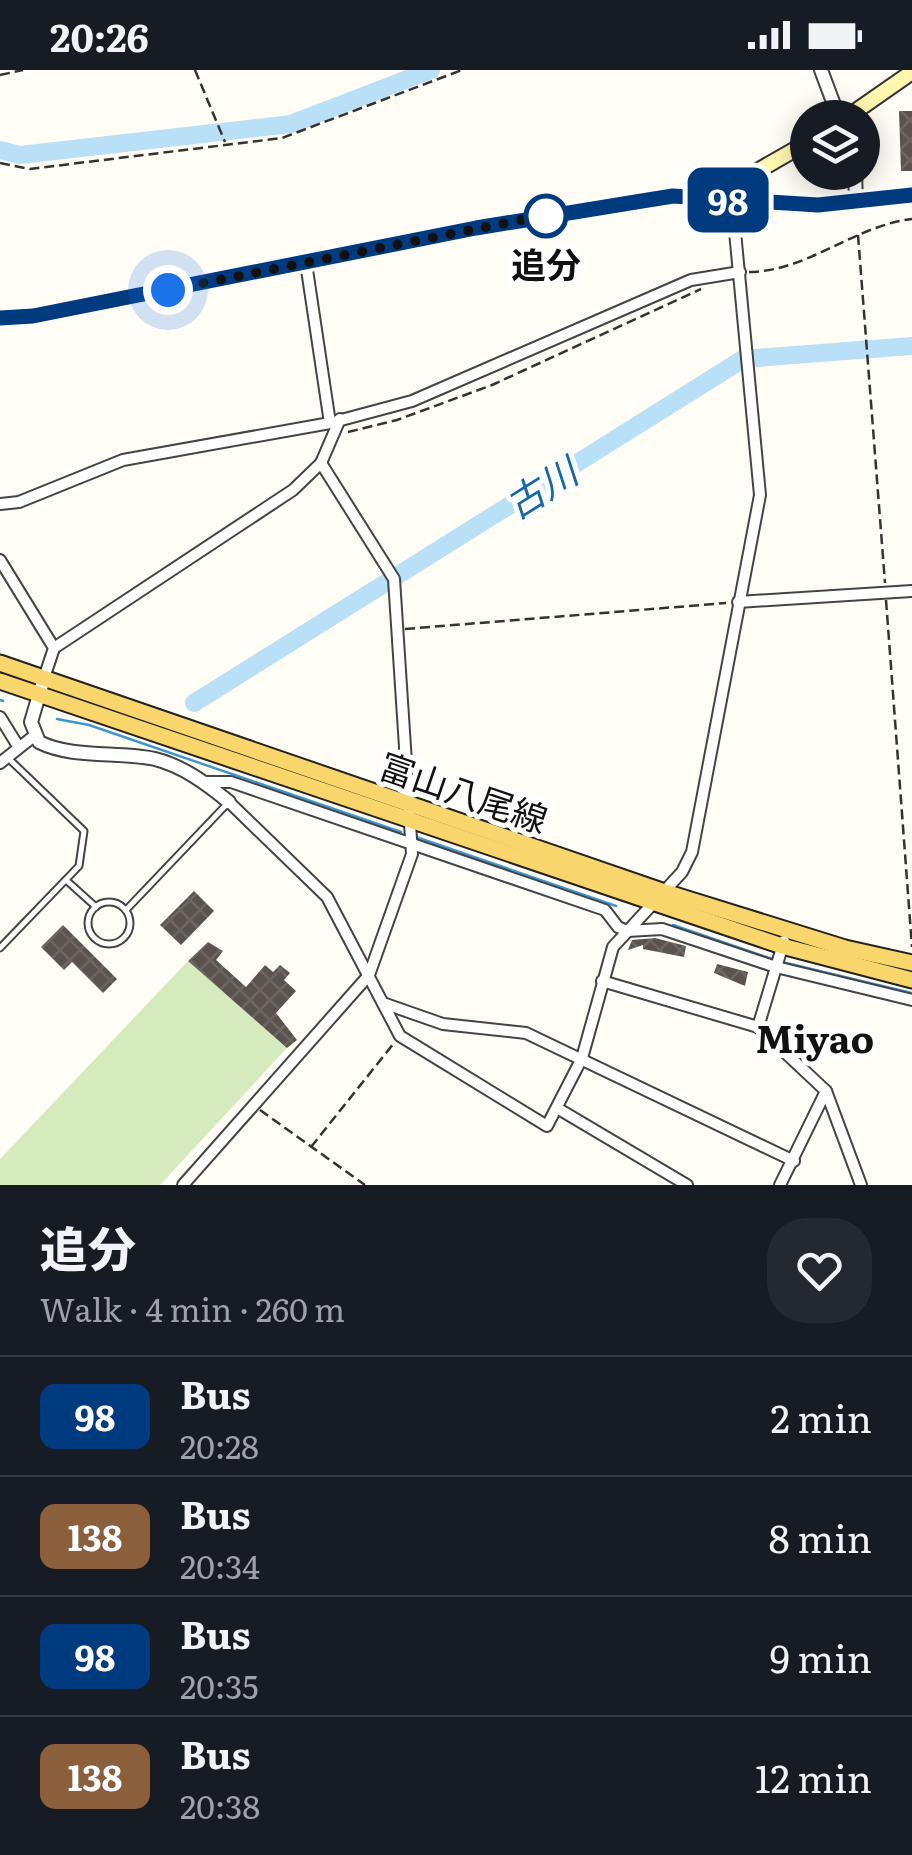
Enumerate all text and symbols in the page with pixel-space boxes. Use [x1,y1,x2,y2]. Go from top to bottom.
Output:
text: 20:26 [50,7,149,64]
map controls [790,100,880,190]
button: layers [790,100,880,190]
line badge: 98 [683,168,773,232]
text: 98 [708,174,748,226]
marker: 追分 [525,195,567,237]
place label: 追分 [511,237,581,289]
your location [143,265,193,315]
water label: 古川 [493,440,591,530]
street label: 富山八尾線 [373,738,555,844]
district label: Miyao [756,1008,874,1065]
text: 追分 [40,1211,136,1282]
button: heart [767,1218,872,1323]
text: Walk · 4 min · 260 m [40,1284,345,1332]
text: Bus [180,1364,251,1421]
text: 2 min [770,1388,872,1445]
text: 98 [75,1390,115,1442]
text: 20:28 [180,1421,259,1469]
text: Bus [180,1484,251,1541]
text: 8 min [769,1508,872,1565]
text: 138 [68,1510,122,1562]
text: 20:34 [180,1541,260,1589]
text: Bus [180,1604,251,1661]
text: 9 min [770,1628,872,1685]
text: 98 [75,1630,115,1682]
text: 20:35 [180,1661,259,1709]
text: Bus [180,1724,251,1781]
text: 12 min [755,1748,872,1805]
text: 138 [68,1750,122,1802]
text: 20:38 [180,1781,260,1829]

